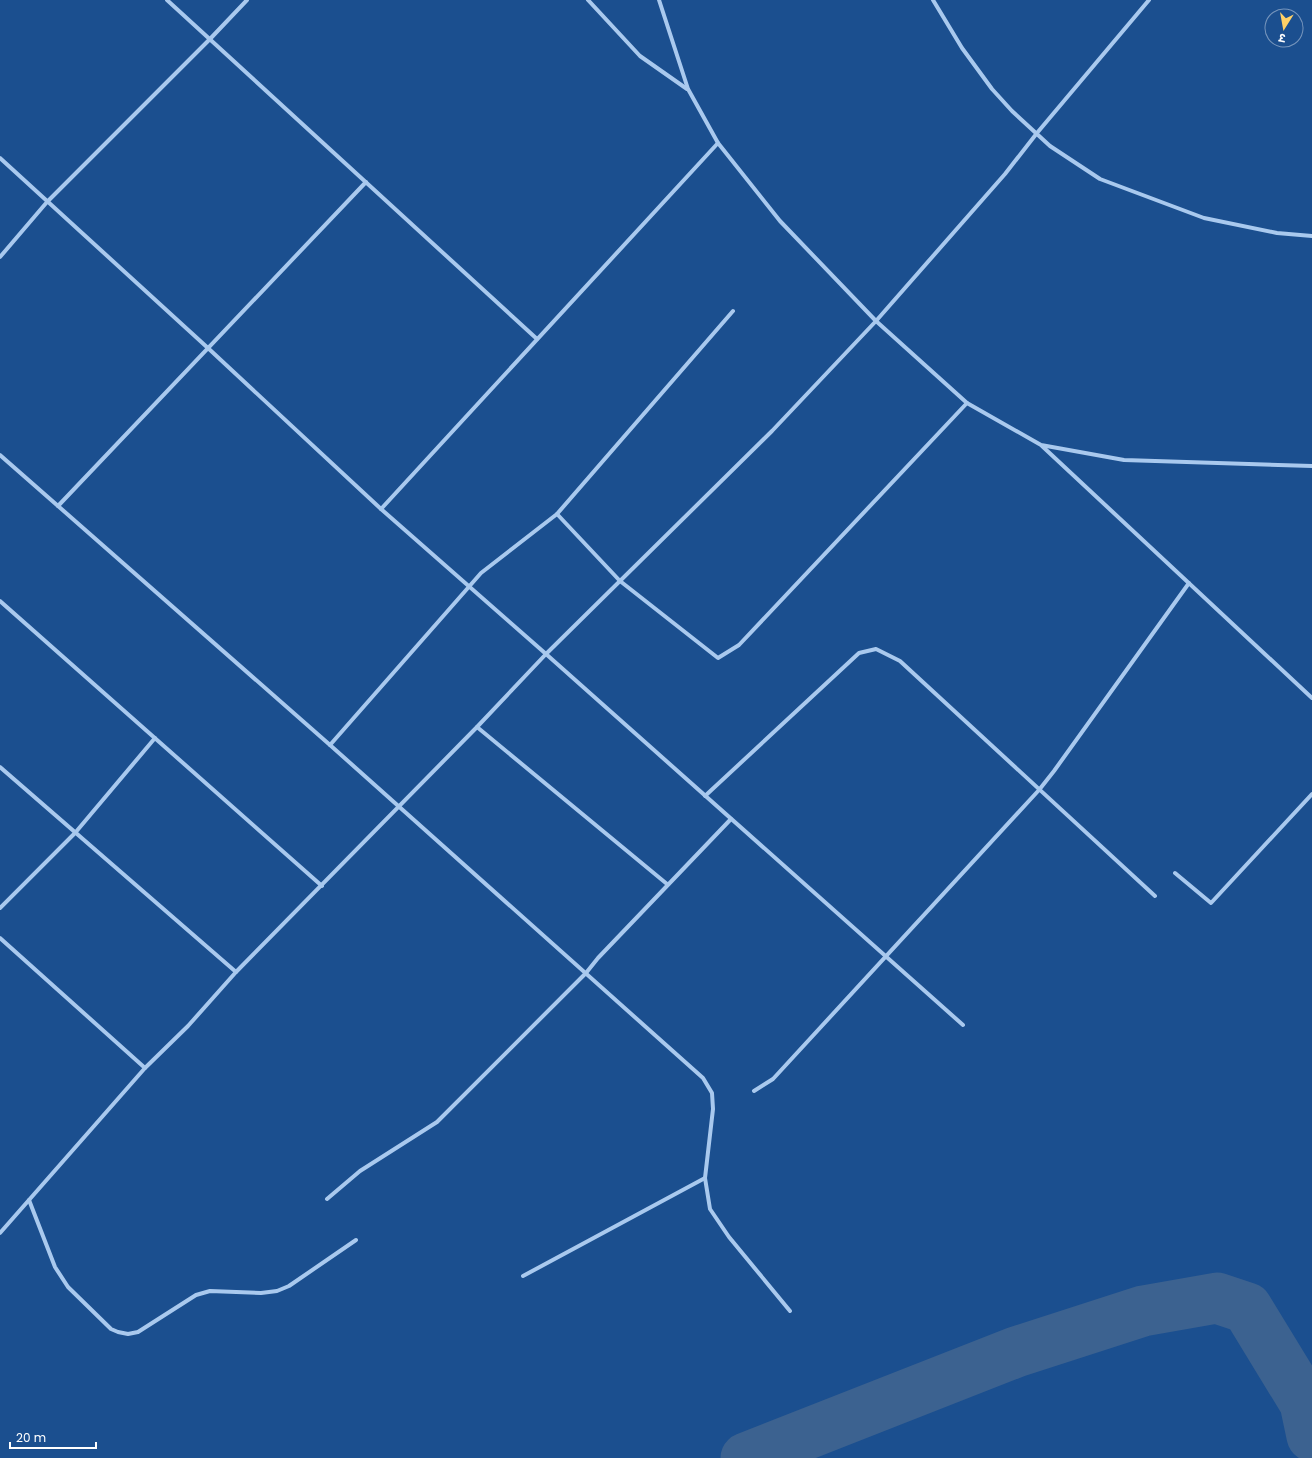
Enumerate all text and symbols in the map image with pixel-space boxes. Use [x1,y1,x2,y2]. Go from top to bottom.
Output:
north arrow [1264,8,1304,48]
text: उ [1277,29,1288,46]
scale bar [10,1424,96,1450]
text: 20 m [16,1429,46,1446]

